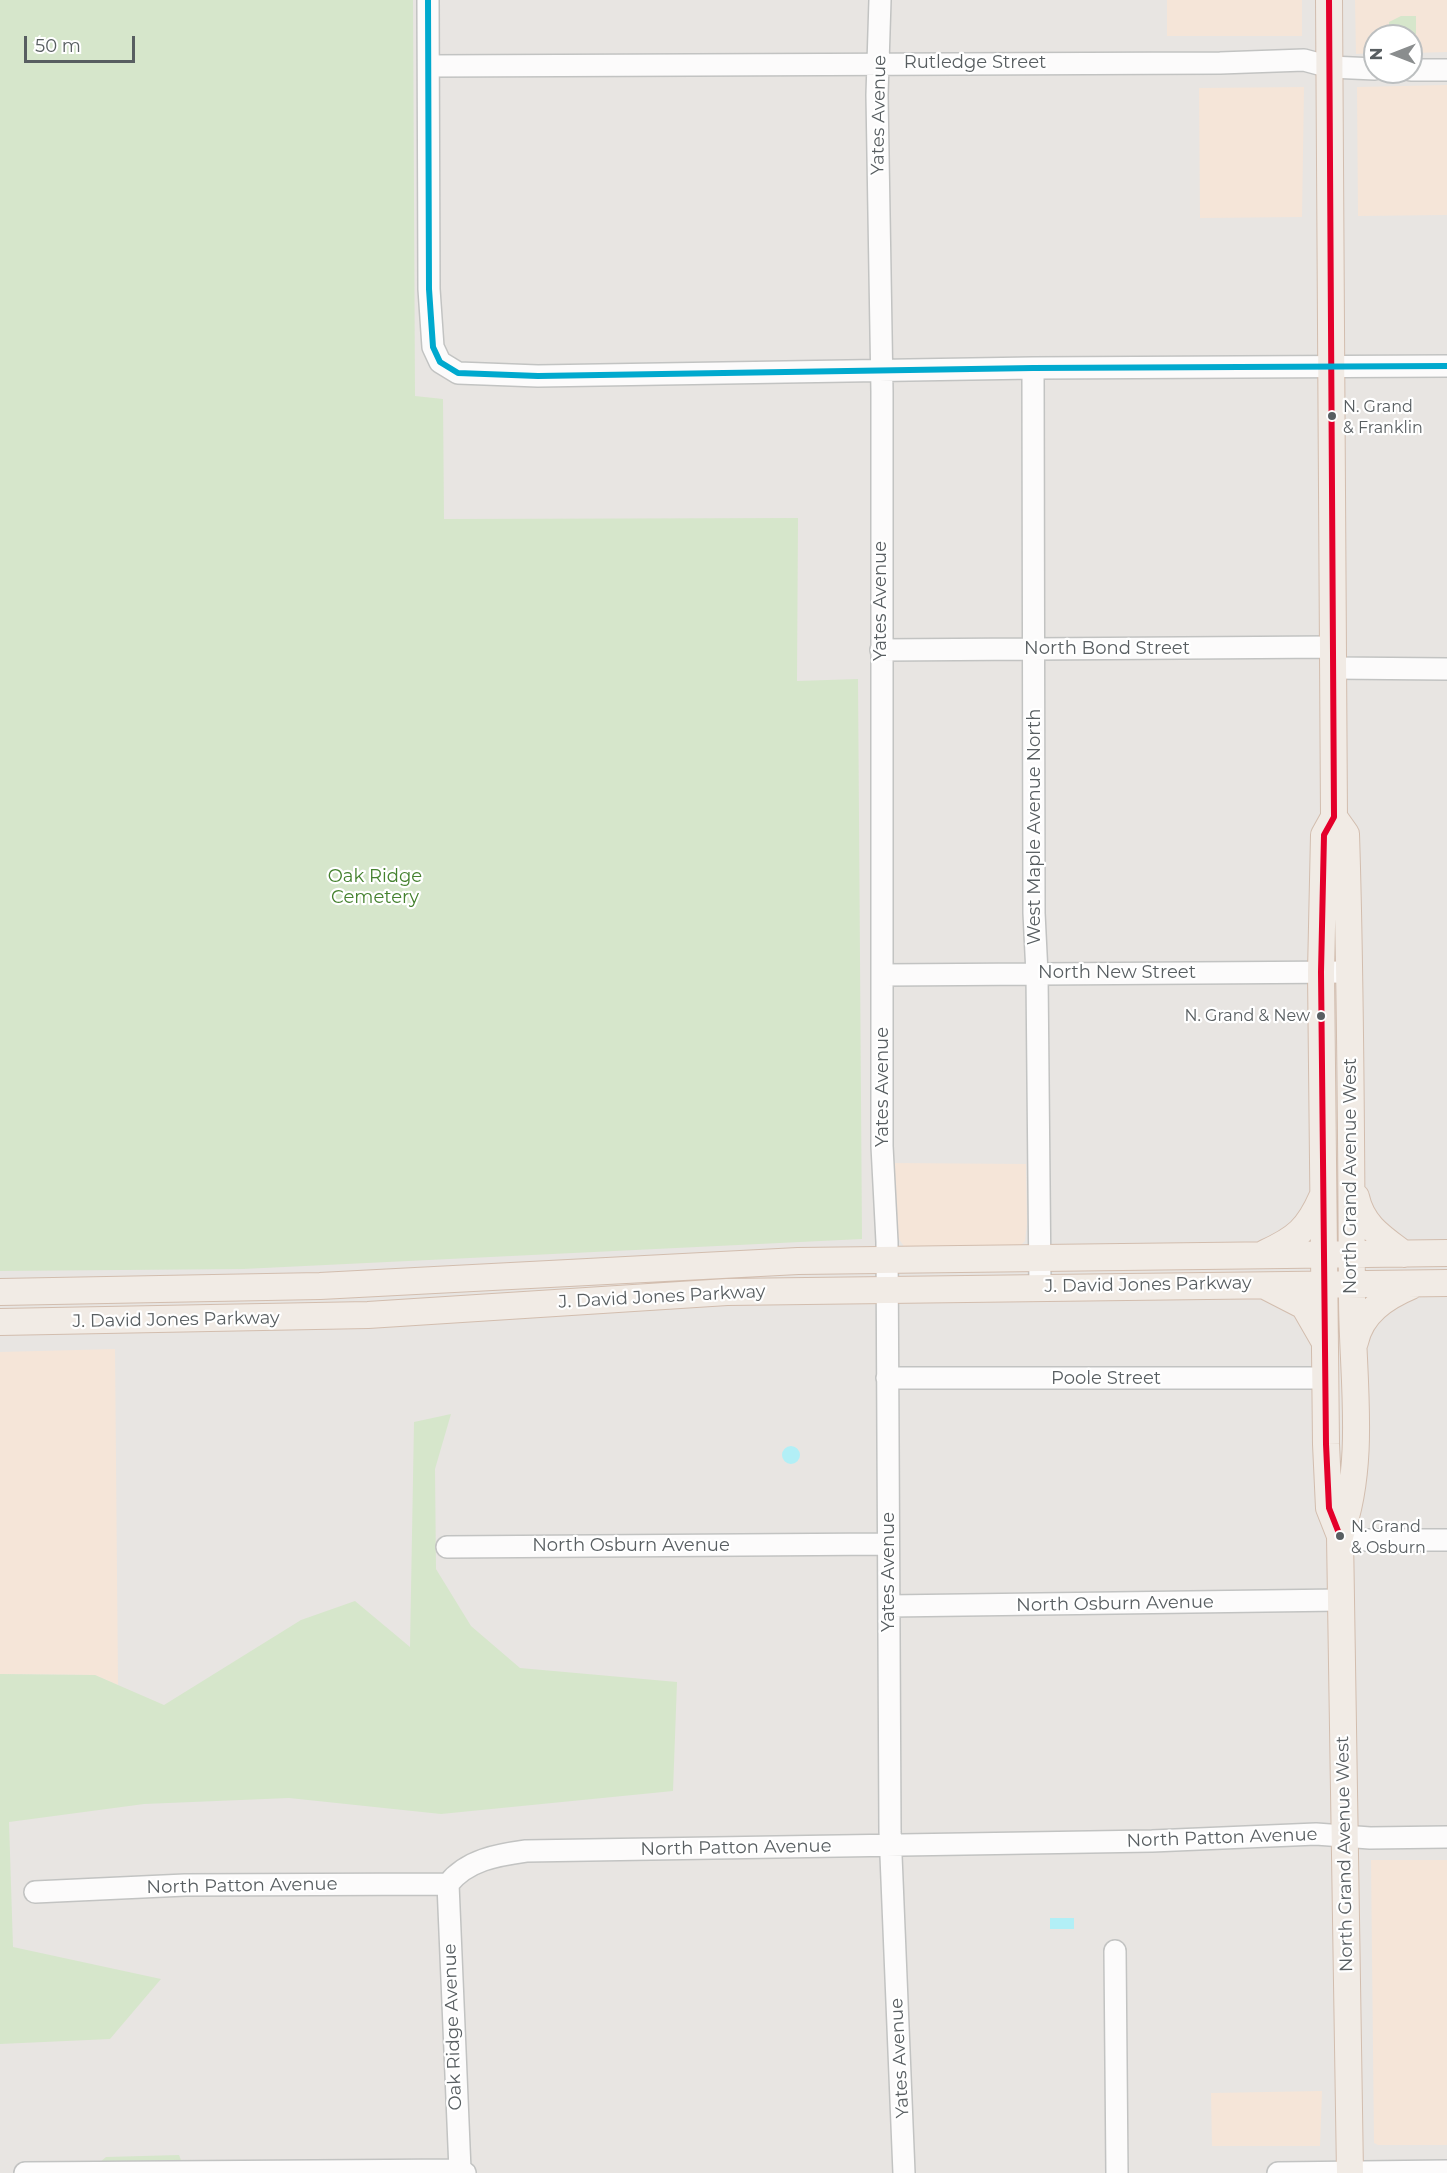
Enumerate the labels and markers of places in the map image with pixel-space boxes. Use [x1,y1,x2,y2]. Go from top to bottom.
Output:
place label: N. Grand & Franklin [1343,397,1423,435]
marker: N. Grand & Franklin [1326,410,1338,422]
place label: N. Grand & New [1185,1006,1310,1026]
marker: N. Grand & New [1315,1010,1327,1022]
place label: N. Grand & Osburn [1351,1517,1426,1555]
marker: N. Grand & Osburn [1334,1530,1346,1542]

